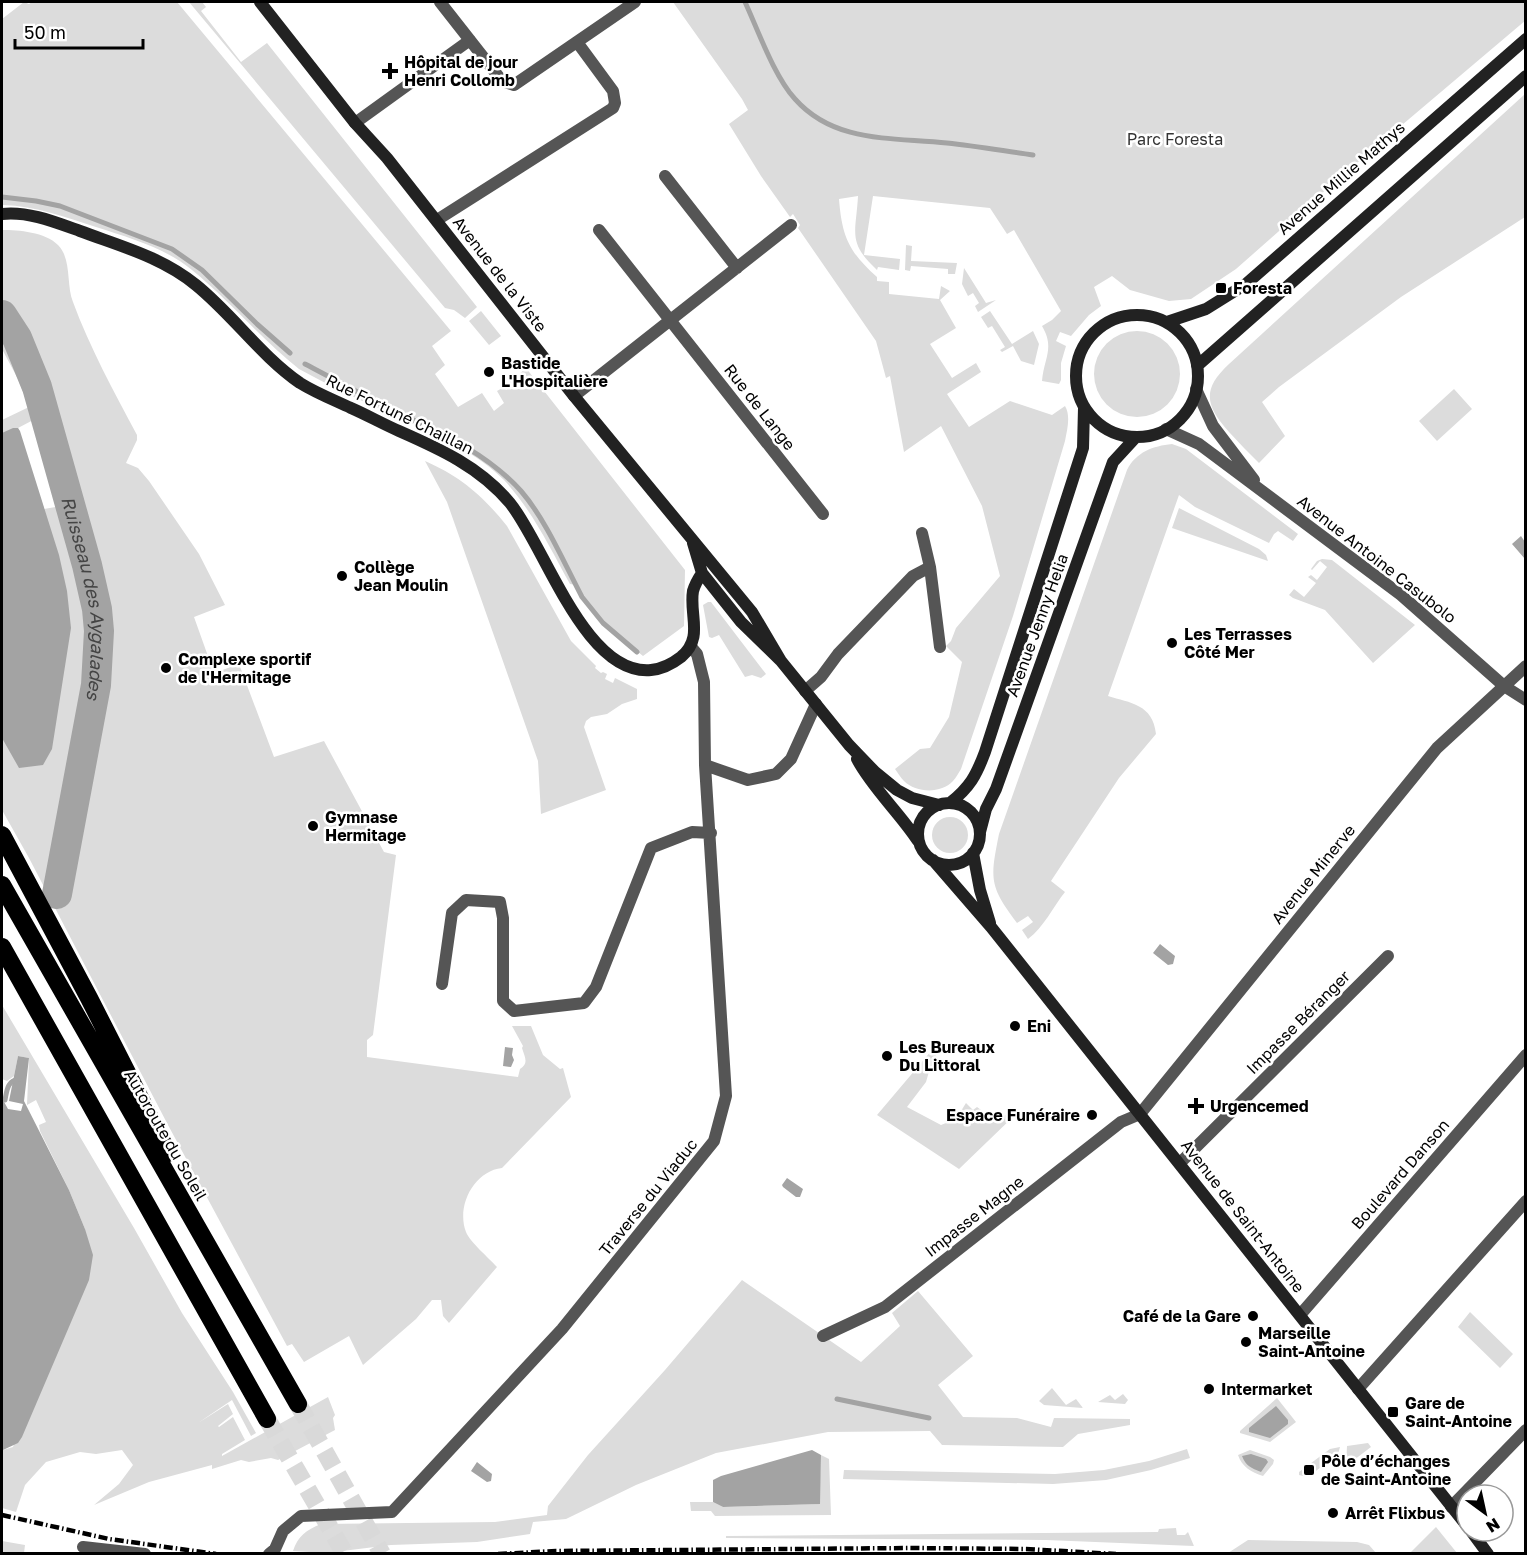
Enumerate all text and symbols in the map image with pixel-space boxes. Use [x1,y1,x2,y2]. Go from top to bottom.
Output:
scale bar [15,12,142,50]
text: 50 m [24,21,66,43]
place label: Hôpital de jour Henri Collomb [404,52,518,90]
marker: Hôpital de jour Henri Collomb [381,62,399,80]
street label: Avenue Millie Mathys [1273,117,1409,239]
park label: Parc Foresta [1127,129,1223,149]
street label: Avenue de la Viste [449,212,551,336]
place label: Foresta [1233,278,1292,298]
marker: Foresta [1214,281,1228,295]
place label: Bastide L'Hospitalière [501,353,608,391]
street label: Rue de Lange [720,360,800,454]
marker: Bastide L'Hospitalière [482,365,496,379]
street label: Rue Fortuné Chaillan [323,370,477,458]
street label: Avenue Antoine Casubolo [1293,491,1461,627]
water label: Ruisseau des Aygalades [57,494,110,703]
street label: Avenue Jenny Helia [1002,551,1072,699]
place label: Collège Jean Moulin [354,557,448,595]
marker: Collège Jean Moulin [335,569,349,583]
place label: Les Terrasses Côté Mer [1184,624,1292,662]
marker: Les Terrasses Côté Mer [1165,636,1179,650]
place label: Complexe sportif de l'Hermitage [178,649,311,687]
marker: Complexe sportif de l'Hermitage [159,661,173,675]
place label: Gymnase Hermitage [325,807,406,845]
marker: Gymnase Hermitage [306,819,320,833]
street label: Avenue Minerve [1267,820,1359,928]
street label: Impasse Béranger [1242,966,1354,1078]
place label: Eni [1027,1016,1051,1036]
marker: Eni [1008,1019,1022,1033]
place label: Les Bureaux Du Littoral [899,1037,996,1075]
marker: Les Bureaux Du Littoral [880,1049,894,1063]
street label: Autoroute du Soleil [120,1066,212,1204]
place label: Urgencemed [1210,1096,1309,1116]
marker: Urgencemed [1187,1097,1205,1115]
place label: Espace Funéraire [946,1105,1080,1125]
marker: Espace Funéraire [1085,1108,1099,1122]
street label: Boulevard Danson [1347,1115,1453,1233]
street label: Traverse du Viaduc [595,1134,702,1260]
street label: Avenue de Saint-Antoine [1177,1135,1309,1297]
street label: Impasse Magne [921,1171,1027,1261]
place label: Café de la Gare [1123,1306,1241,1326]
marker: Café de la Gare [1246,1309,1260,1323]
place label: Marseille Saint-Antoine [1258,1323,1365,1361]
marker: Marseille Saint-Antoine [1239,1335,1253,1349]
place label: Intermarket [1221,1379,1312,1399]
marker: Intermarket [1202,1382,1216,1396]
place label: Gare de Saint-Antoine [1405,1393,1512,1431]
marker: Gare de Saint-Antoine [1386,1405,1400,1419]
place label: Pôle d’échanges de Saint-Antoine [1321,1451,1451,1489]
marker: Pôle d’échanges de Saint-Antoine [1302,1463,1316,1477]
north arrow [1455,1483,1515,1543]
place label: Arrêt Flixbus [1345,1503,1445,1523]
marker: Arrêt Flixbus [1326,1506,1340,1520]
text: N [1483,1514,1504,1537]

